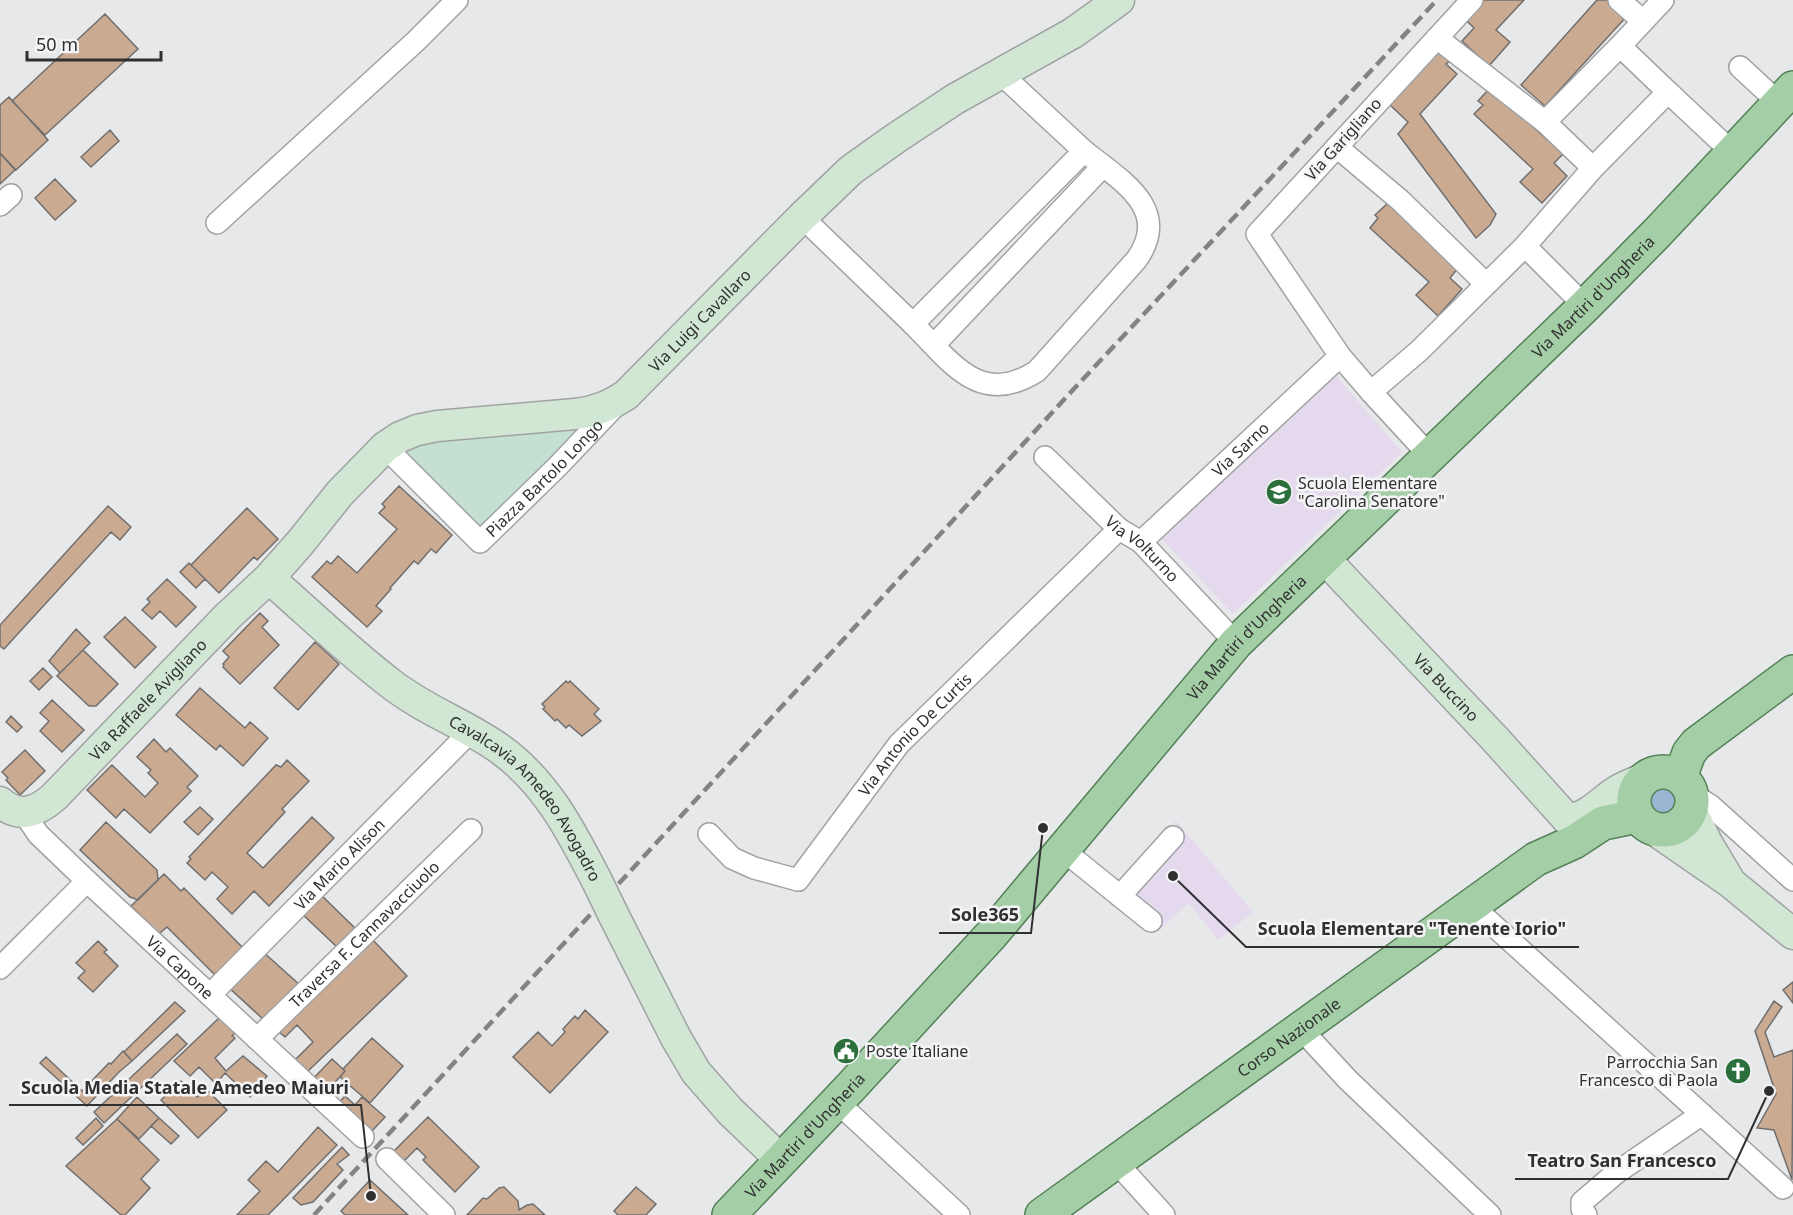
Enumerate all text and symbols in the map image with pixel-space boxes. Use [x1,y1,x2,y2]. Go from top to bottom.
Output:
scale bar [27,24,160,62]
text: 50 m [36,32,78,56]
street label: Via Garigliano [1300,93,1386,185]
street label: Via Martiri d'Ungheria [1527,231,1659,363]
street label: Via Luigi Cavallaro [644,264,756,377]
street label: Piazza Bartolo Longo [481,414,608,542]
street label: Via Sarno [1207,417,1274,481]
place label: Scuola Elementare "Carolina Senatore" [1298,472,1445,512]
school or university icon: Scuola Elementare "Carolina Senatore" [1264,477,1294,507]
street label: Via Volturno [1100,511,1184,587]
street label: Via Martiri d'Ungheria [1182,570,1311,705]
street label: Via Raffaele Avigliano [84,634,212,765]
street label: Via Buccino [1409,648,1484,726]
street label: Via Antonio De Curtis [853,668,976,800]
street label: Cavalcavia Amedeo Avogadro [445,710,606,885]
street label: Via Mario Alison [289,813,390,915]
street label: Traversa F. Cannavacciuolo [284,856,444,1013]
callout: Sole365 [939,897,1031,933]
text: Sole365 [951,902,1019,926]
callout: Scuola Elementare "Tenente Iorio" [1246,911,1579,947]
text: Scuola Elementare "Tenente Iorio" [1258,916,1566,940]
street label: Via Capone [142,930,218,1004]
street label: Corso Nazionale [1233,993,1345,1082]
public building icon: Poste Italiane [831,1036,861,1066]
place label: Poste Italiane [866,1040,968,1062]
place label: Parrocchia San Francesco di Paola [1579,1051,1718,1091]
church icon: Parrocchia San Francesco di Paola [1723,1056,1753,1086]
street label: Via Martiri d'Ungheria [740,1068,870,1203]
callout: Scuola Media Statale Amedeo Maiuri [9,1069,361,1105]
text: Scuola Media Statale Amedeo Maiuri [21,1075,349,1099]
callout: Teatro San Francesco [1515,1143,1728,1179]
text: Teatro San Francesco [1528,1148,1716,1172]

